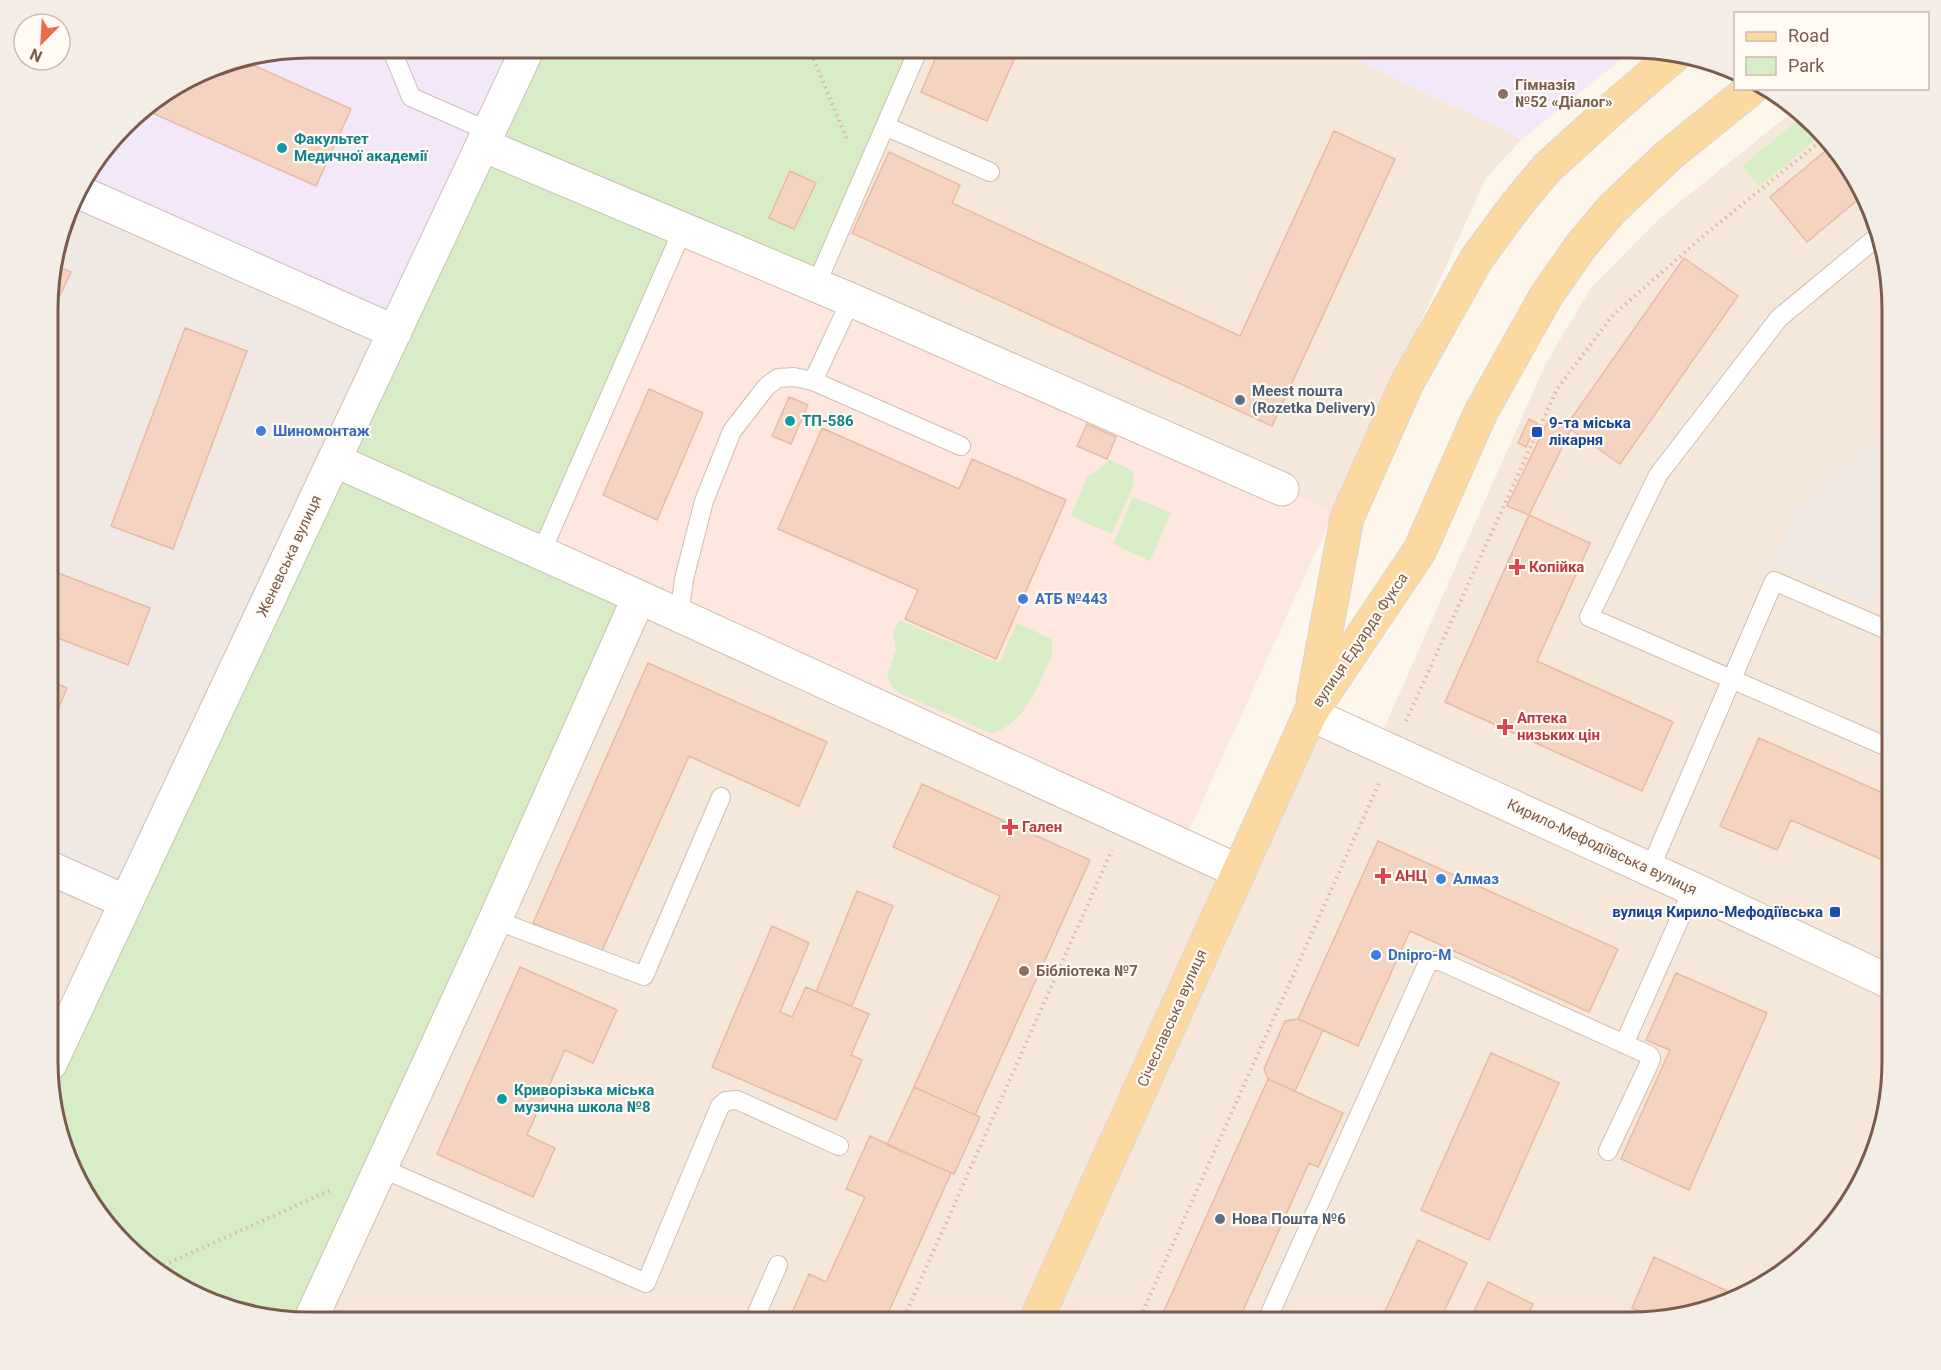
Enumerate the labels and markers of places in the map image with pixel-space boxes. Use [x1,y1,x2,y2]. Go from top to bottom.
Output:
place label: Гімназія №52 «Діалог» [1515,76,1613,111]
marker: Гімназія №52 «Діалог» [1496,87,1510,101]
place label: Факультет Медичної академії [294,130,429,165]
marker: Факультет Медичної академії [275,141,289,155]
place label: Meest пошта (Rozetka Delivery) [1252,382,1376,417]
marker: Meest пошта (Rozetka Delivery) [1233,393,1247,407]
place label: ТП-586 [802,412,854,430]
marker: ТП-586 [783,414,797,428]
place label: 9-та міська лікарня [1549,414,1631,449]
place label: Шиномонтаж [273,422,370,440]
marker: Шиномонтаж [254,424,268,438]
marker: 9-та міська лікарня [1530,425,1544,439]
place label: Копійка [1529,558,1584,576]
marker: Копійка [1510,560,1524,574]
place label: АТБ №443 [1035,590,1108,608]
marker: АТБ №443 [1016,592,1030,606]
place label: Аптека низьких цін [1517,709,1600,744]
marker: Аптека низьких цін [1498,720,1512,734]
place label: Гален [1022,818,1062,836]
marker: Гален [1003,820,1017,834]
place label: АНЦ [1395,867,1427,885]
marker: АНЦ [1376,869,1390,883]
place label: Алмаз [1453,870,1499,888]
marker: Алмаз [1434,872,1448,886]
place label: вулиця Кирило-Мефодіївська [1612,903,1823,921]
marker: вулиця Кирило-Мефодіївська [1828,905,1842,919]
place label: Dnipro-M [1388,946,1451,964]
marker: Dnipro-M [1369,948,1383,962]
place label: Бібліотека №7 [1036,962,1138,980]
marker: Бібліотека №7 [1017,964,1031,978]
place label: Криворізька міська музична школа №8 [514,1081,654,1116]
marker: Криворізька міська музична школа №8 [495,1092,509,1106]
place label: Нова Пошта №6 [1232,1210,1346,1228]
marker: Нова Пошта №6 [1213,1212,1227,1226]

